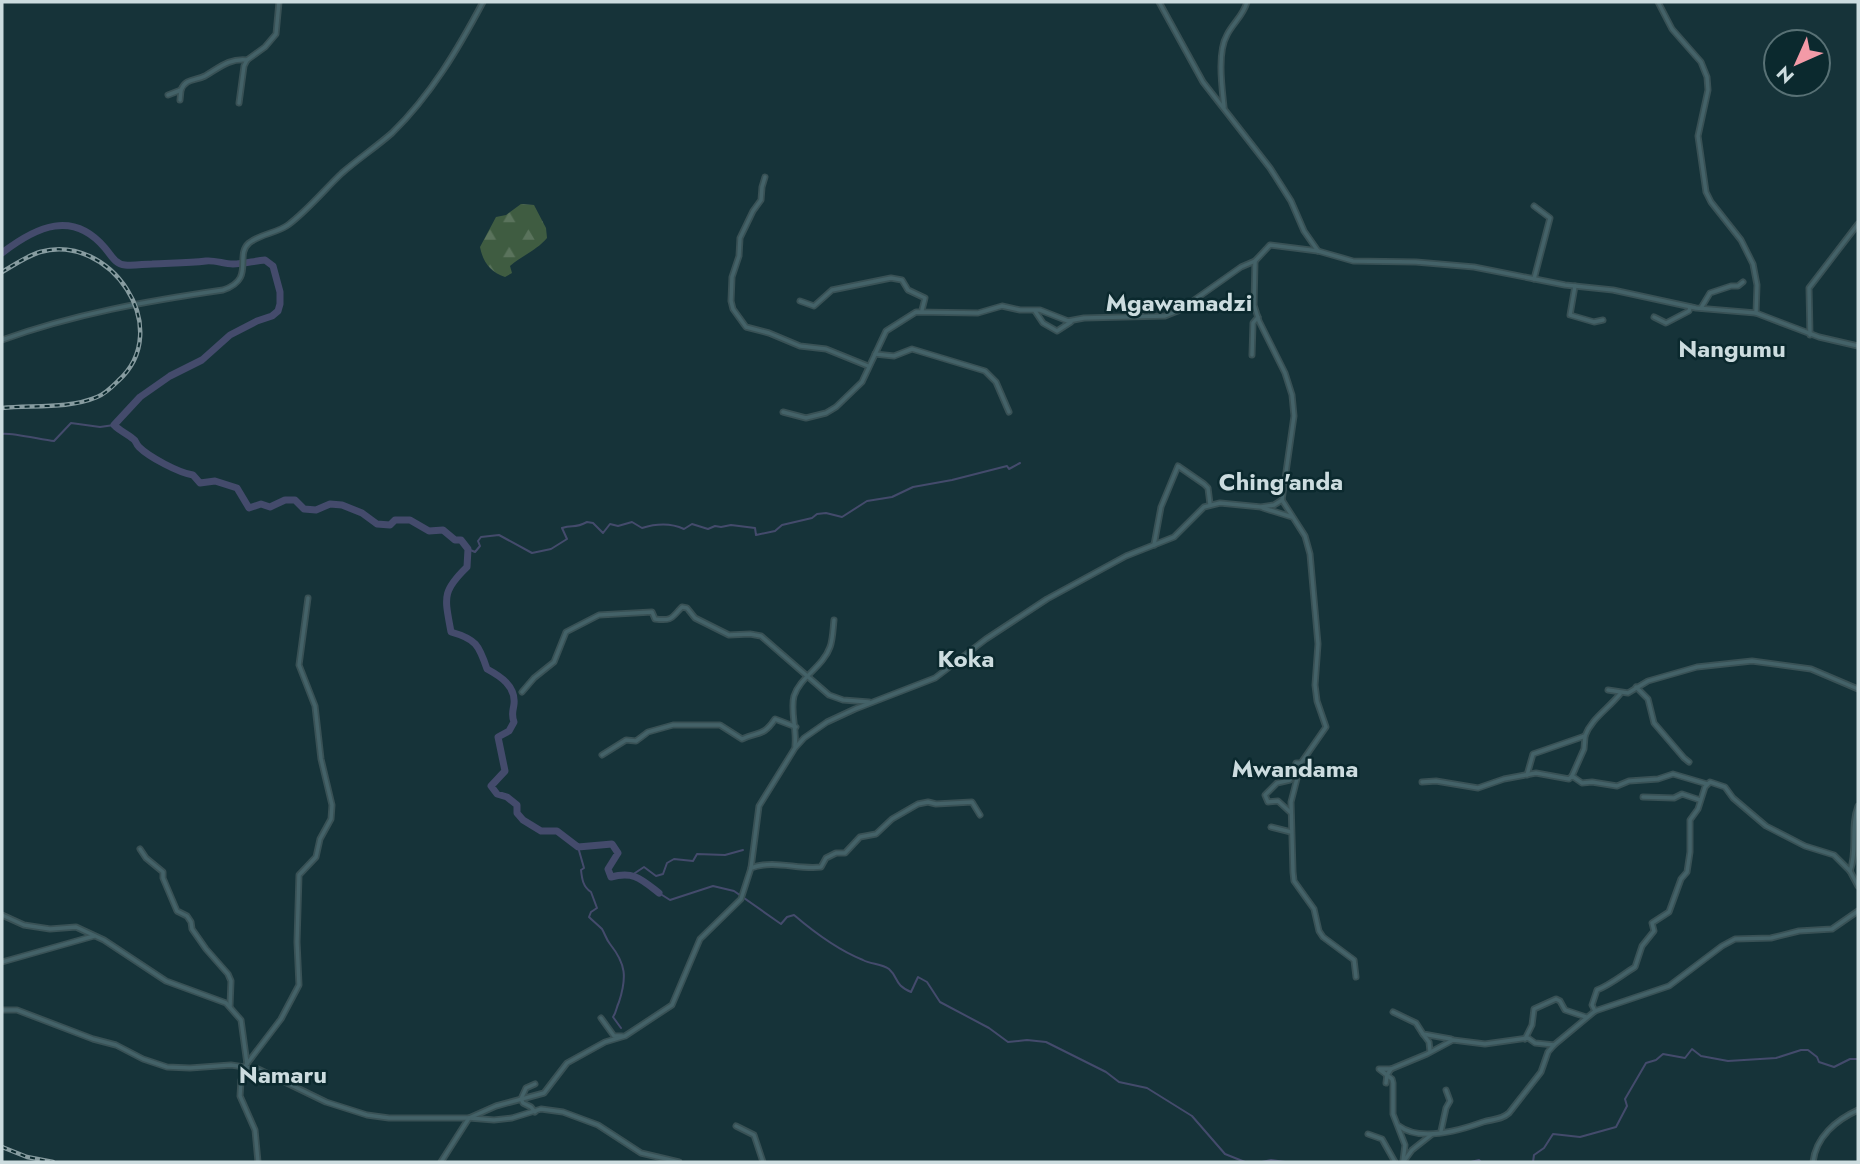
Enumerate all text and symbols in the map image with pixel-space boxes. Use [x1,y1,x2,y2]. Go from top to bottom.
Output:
north arrow [1762,28,1832,98]
text: N [1770,60,1800,90]
district label: Mgawamadzi [1106,285,1252,320]
district label: Nangumu [1678,331,1786,366]
district label: Ching'anda [1219,464,1343,499]
district label: Koka [938,641,995,676]
district label: Mwandama [1232,751,1358,786]
district label: Namaru [239,1057,327,1092]

